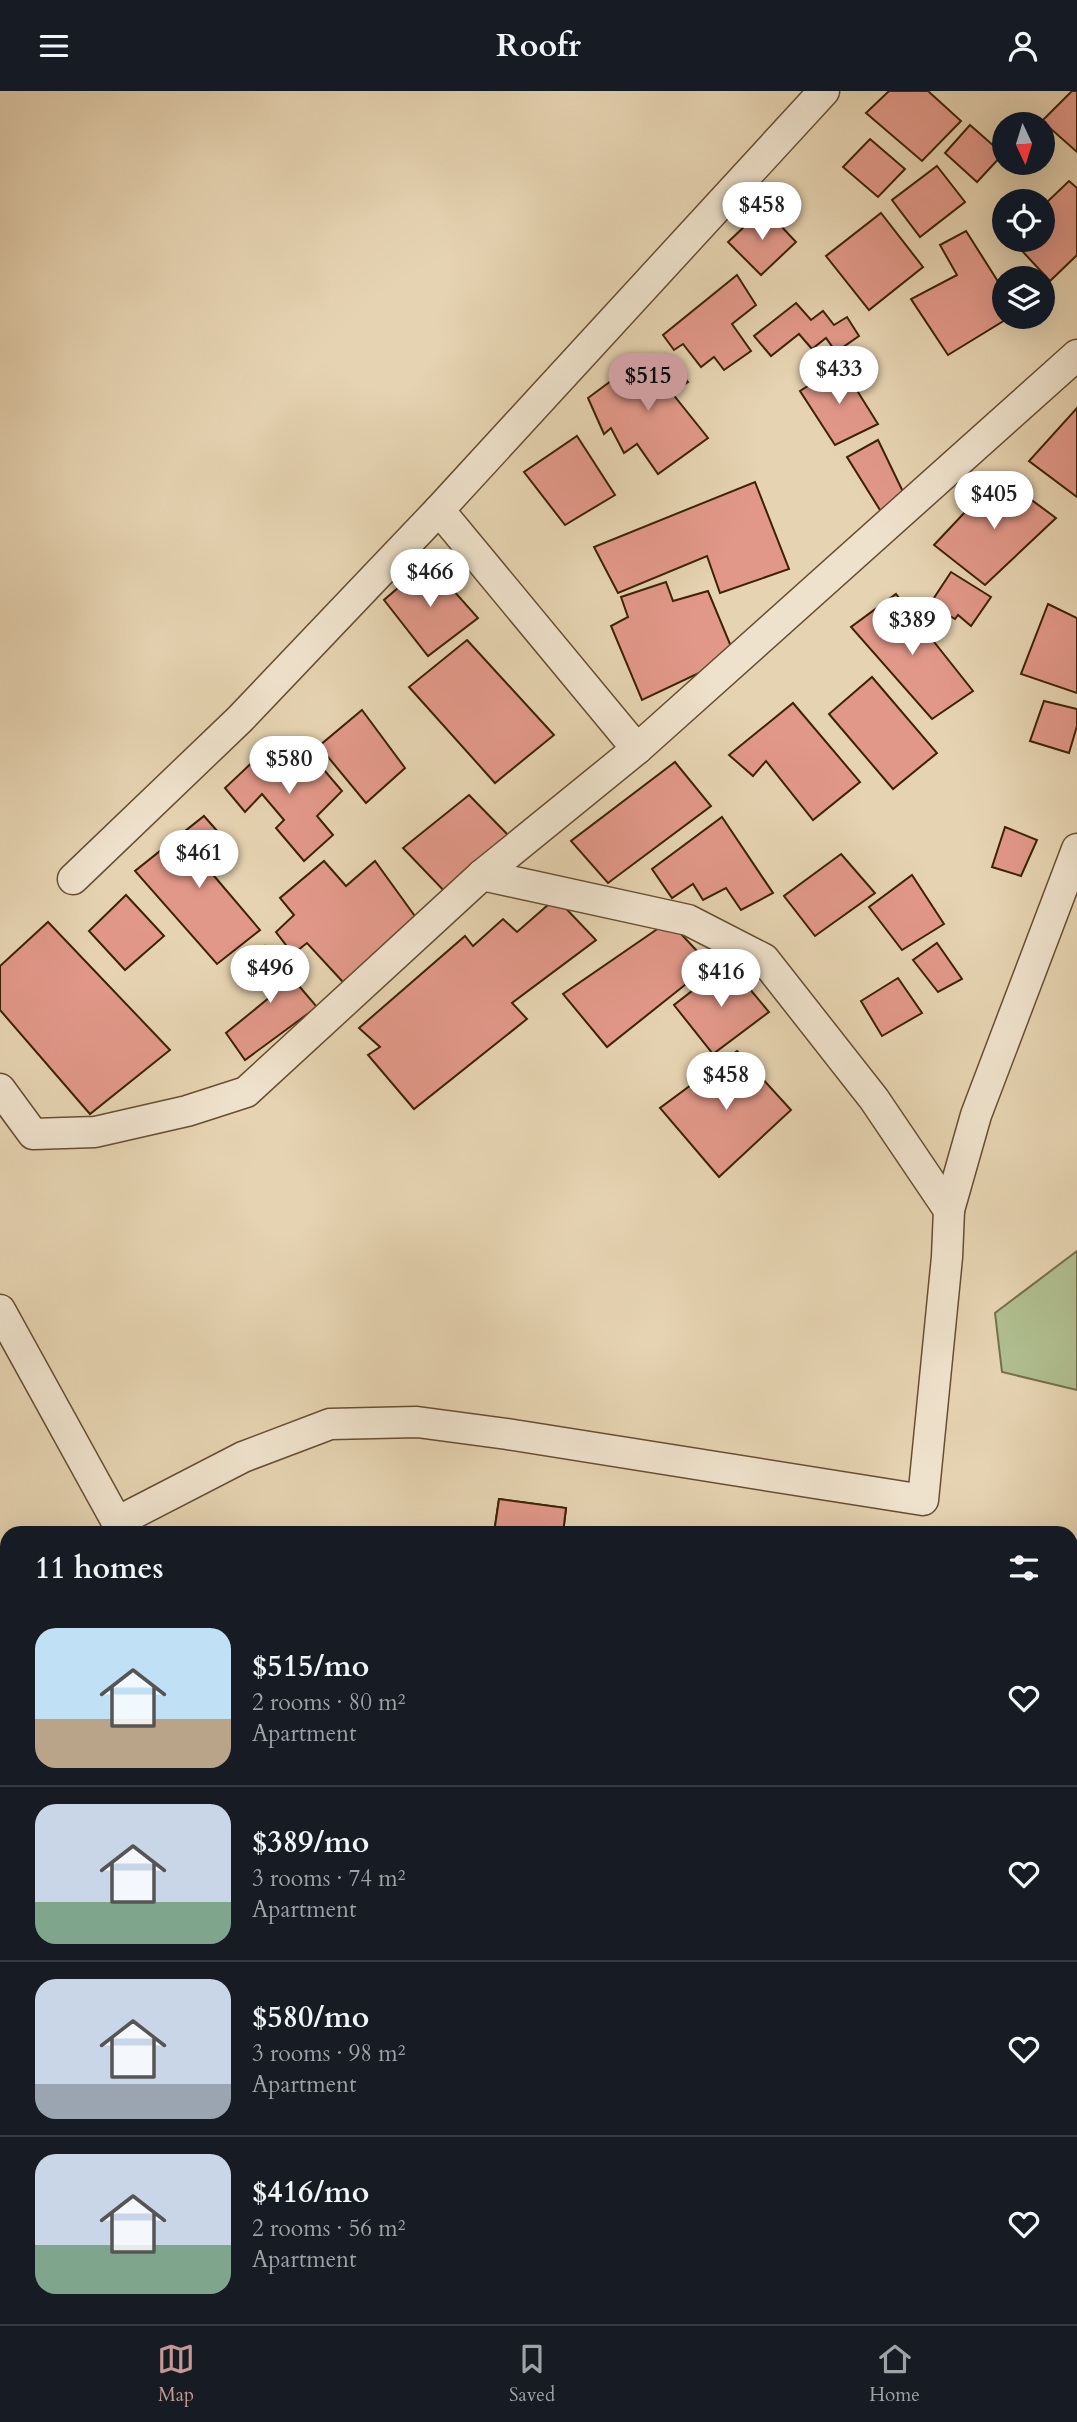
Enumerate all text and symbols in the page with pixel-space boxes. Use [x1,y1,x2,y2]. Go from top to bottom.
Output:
text: Roofr [496,24,581,68]
icon: menu [35,27,73,65]
icon: person [1004,27,1042,65]
north arrow [992,112,1055,175]
map controls [992,112,1055,329]
pin: $458 [721,183,803,242]
text: $458 [738,189,786,220]
button: locate [992,189,1055,252]
button: layers [992,266,1055,329]
pin: $433 [798,347,880,406]
pin: $515 [607,353,689,413]
text: $433 [815,353,863,384]
text: $515 [624,360,672,391]
pin: $405 [953,471,1035,531]
text: $405 [970,478,1018,509]
pin: $466 [389,549,471,609]
text: $466 [406,556,454,587]
pin: $389 [871,597,953,657]
text: $389 [888,604,936,635]
pin: $580 [248,737,330,796]
text: $580 [265,743,313,774]
pin: $461 [158,831,240,890]
text: $461 [175,837,223,868]
pin: $496 [229,946,311,1005]
pin: $416 [680,949,762,1009]
text: $496 [246,952,294,983]
text: $416 [697,956,745,987]
pin: $458 [685,1053,767,1112]
text: $458 [702,1059,750,1090]
text: 11 homes [35,1548,164,1589]
icon: filters [1005,1549,1043,1587]
text: $515/mo [252,1646,369,1687]
icon: home [91,1656,175,1740]
icon: heart [1005,1679,1043,1717]
text: 2 rooms · 80 m² [252,1687,405,1718]
text: Apartment [252,1718,356,1749]
text: $389/mo [252,1822,369,1863]
icon: home [91,1832,175,1916]
icon: heart [1005,1855,1043,1893]
text: 3 rooms · 74 m² [252,1863,405,1894]
text: Apartment [252,1894,356,1925]
text: $580/mo [252,1997,369,2038]
icon: home [91,2007,175,2091]
icon: heart [1005,2030,1043,2068]
text: 3 rooms · 98 m² [252,2038,405,2069]
text: Apartment [252,2069,356,2100]
text: $416/mo [252,2172,369,2213]
icon: home [91,2182,175,2266]
icon: heart [1005,2205,1043,2243]
text: 2 rooms · 56 m² [252,2213,405,2244]
text: Apartment [252,2244,356,2275]
tab: Map [157,2340,195,2408]
tab: Saved [509,2340,555,2408]
tab: Home [869,2340,920,2408]

